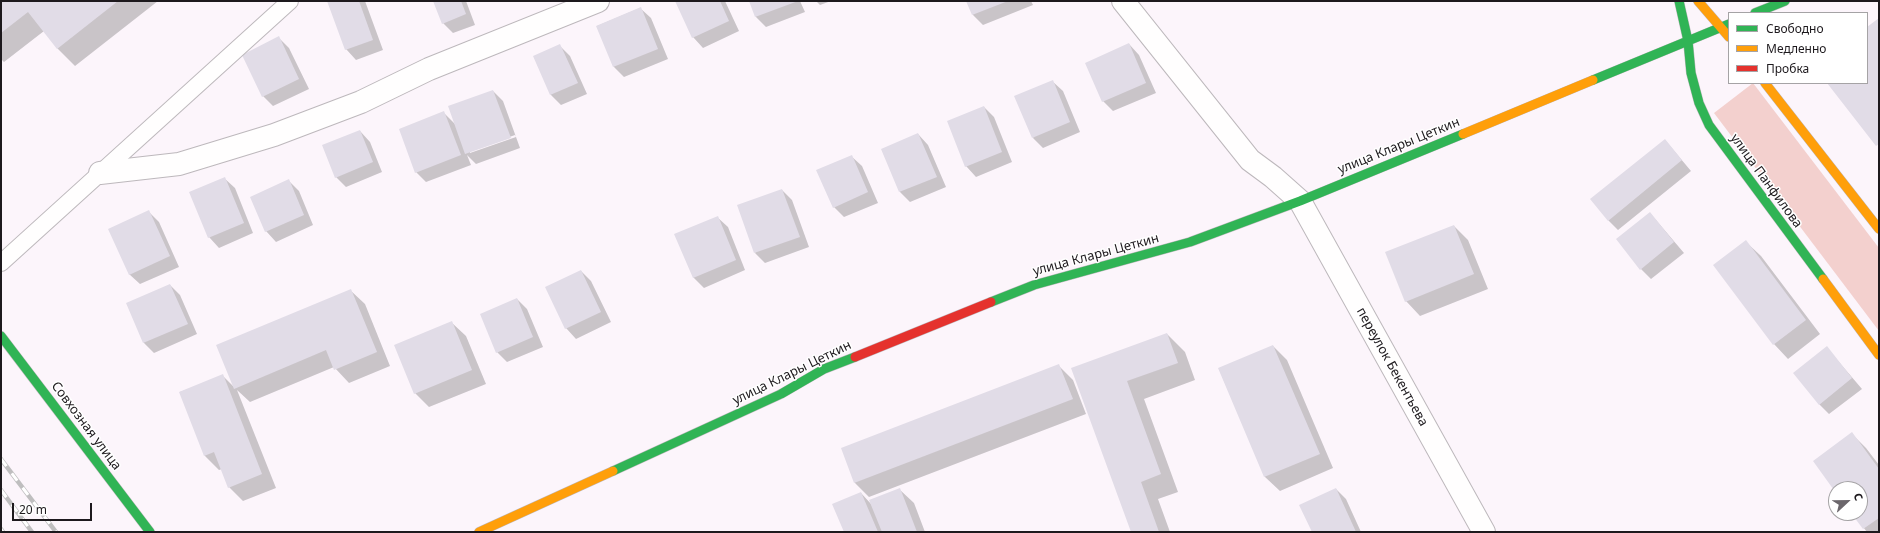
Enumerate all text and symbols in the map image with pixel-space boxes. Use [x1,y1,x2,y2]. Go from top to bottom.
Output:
legend [1728,12,1868,84]
text: Свободно [1766,20,1824,37]
text: Медленно [1766,40,1826,57]
text: Пробка [1766,60,1809,77]
street label: улица Клары Цеткин [1336,114,1462,178]
street label: улица Панфилова [1727,131,1805,231]
street label: улица Клары Цеткин [1031,231,1161,279]
street label: переулок Бекентьева [1353,305,1431,429]
street label: улица Клары Цеткин [730,337,854,409]
street label: Совхозная улица [48,379,124,473]
north arrow [1828,481,1868,521]
text: С [1850,491,1867,503]
scale bar [14,495,94,521]
text: 20 m [19,501,47,518]

